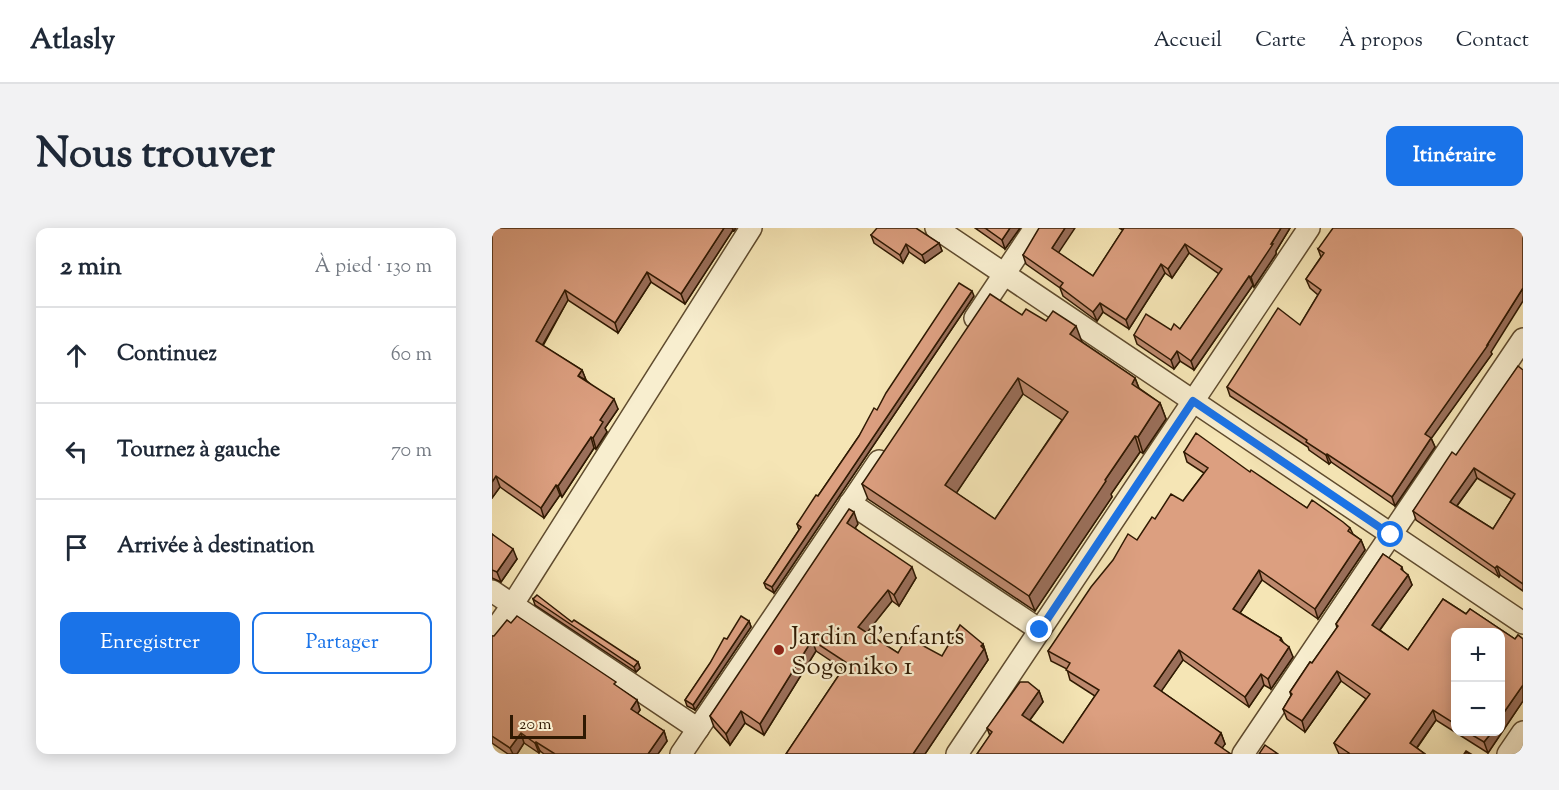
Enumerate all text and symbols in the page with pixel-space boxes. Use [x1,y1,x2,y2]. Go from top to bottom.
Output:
text: Atlasly [30,21,115,61]
text: Accueil [1154,26,1222,56]
text: Carte [1255,26,1306,56]
text: À propos [1339,26,1423,56]
text: Contact [1456,26,1529,56]
text: Nous trouver [36,126,275,186]
button: Itinéraire [1386,126,1523,186]
text: 2 min [60,249,122,286]
text: À pied · 130 m [315,253,432,282]
icon: ahead [60,339,93,372]
text: Continuez [117,339,217,371]
text: 60 m [391,341,432,370]
icon: left [60,435,93,468]
text: Tournez à gauche [117,435,280,467]
text: 70 m [391,437,432,466]
route start [1377,521,1403,547]
icon: arrive [60,531,93,564]
text: Arrivée à destination [117,531,314,563]
button: Enregistrer [60,612,240,674]
button: Partager [252,612,432,674]
route end [1026,616,1052,642]
place label: Jardin d'enfants Sogoniko 1 [789,619,965,686]
map controls [1451,628,1505,736]
button: + [1451,628,1505,682]
marker: Jardin d'enfants Sogoniko 1 [772,643,786,657]
button: − [1451,682,1505,736]
scale bar [510,712,586,739]
text: 20 m [519,714,552,737]

